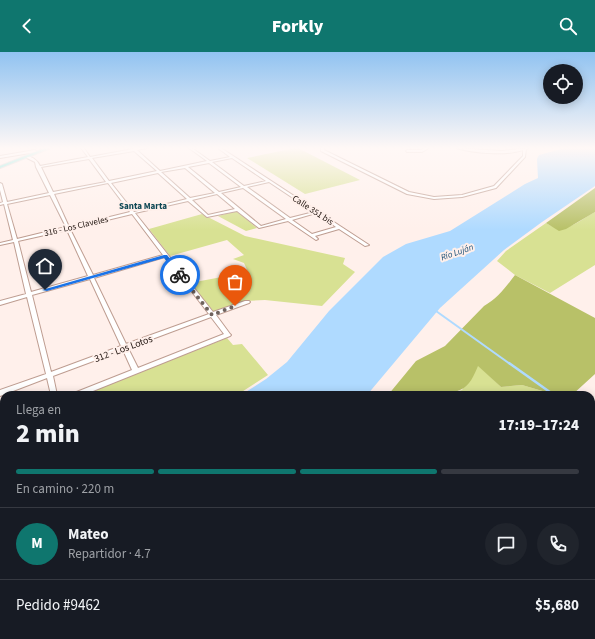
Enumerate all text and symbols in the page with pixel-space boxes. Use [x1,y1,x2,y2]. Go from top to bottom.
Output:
text: Forkly [272,14,323,39]
icon: back [16,15,38,37]
icon: search [557,15,579,37]
map controls [543,64,583,104]
button: locate [543,64,583,104]
street label: Calle 351 bis [290,192,336,229]
district label: Santa Marta [119,200,167,213]
street label: 316 - Los Claveles [43,213,110,240]
water label: Río Luján [439,241,476,264]
pin [28,249,62,290]
icon: home [34,255,56,277]
courier [160,255,200,295]
icon: bike [169,264,191,286]
pin [218,265,252,306]
icon: bag [224,271,246,293]
street label: 312 - Los Lotos [92,332,154,366]
text: Llega en [16,401,61,419]
text: 2 min [16,415,80,452]
text: 17:19–17:24 [498,415,579,436]
text: En camino · 220 m [16,480,114,498]
button: chat [485,523,527,565]
button: phone [537,523,579,565]
text: Mateo [68,524,109,545]
text: M [31,533,43,554]
text: Repartidor · 4.7 [68,545,151,563]
text: Pedido #9462 [16,595,100,616]
text: $5,680 [535,595,579,616]

